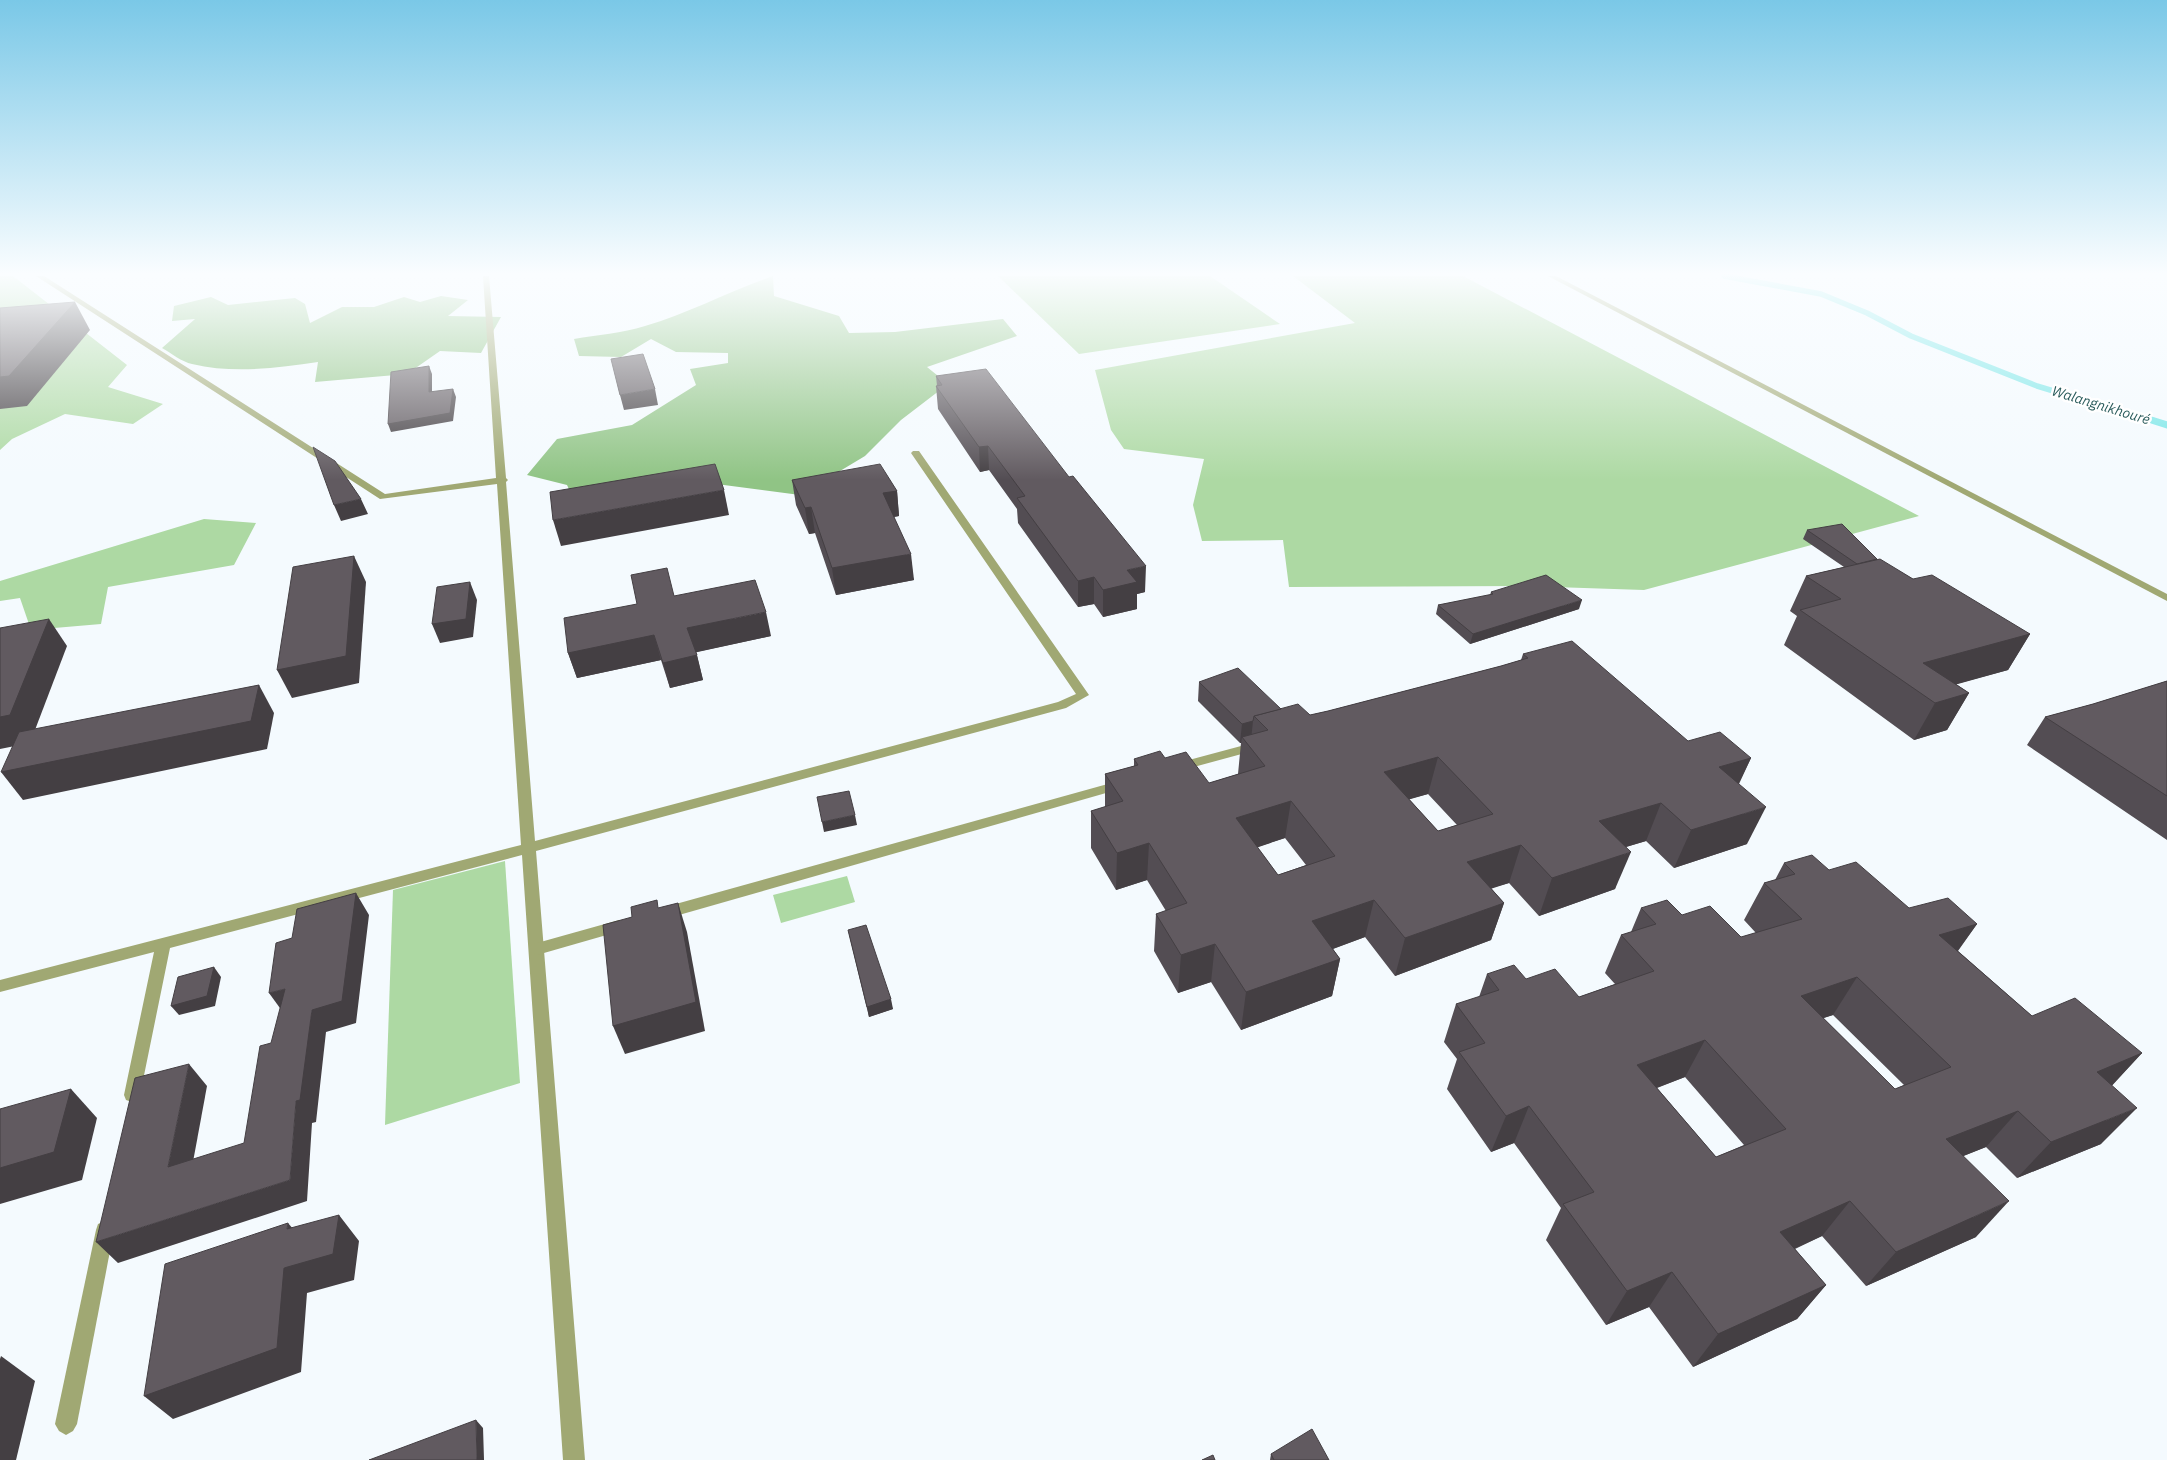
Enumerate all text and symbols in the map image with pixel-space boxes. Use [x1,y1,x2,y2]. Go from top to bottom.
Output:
water label: Walangnikhouré [2050,382,2152,428]

